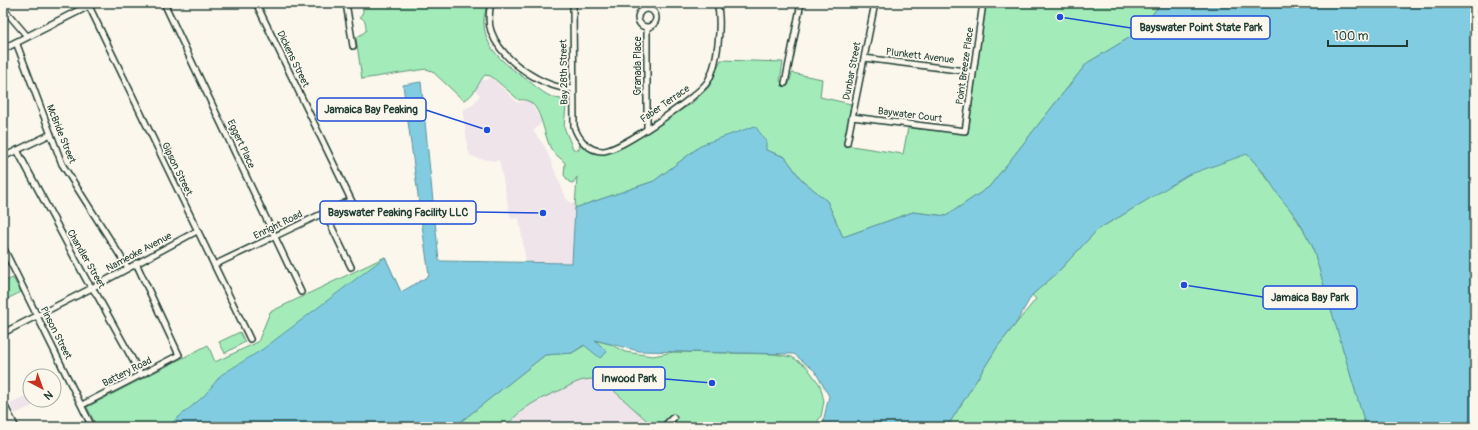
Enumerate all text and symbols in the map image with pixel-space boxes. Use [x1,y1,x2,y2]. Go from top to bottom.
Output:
callout: Bayswater Point State Park [1131,16,1270,39]
text: Bayswater Point State Park [1139,21,1263,34]
scale bar [1328,22,1407,48]
street label: Point Breeze Place [954,26,976,106]
street label: Dickens Street [274,29,312,90]
text: 100 m [1334,29,1369,44]
street label: Granada Place [632,36,644,96]
street label: Bay 28th Street [557,38,571,105]
street label: Dunbar Street [840,40,864,101]
street label: Plunkett Avenue [885,46,955,66]
street label: Faber Terrace [638,83,692,125]
callout: Jamaica Bay Peaking [317,98,426,121]
street label: McBride Street [44,103,79,166]
text: Jamaica Bay Peaking [324,103,418,116]
street label: Baywater Court [877,105,944,125]
street label: Eggert Place [224,118,258,170]
street label: Gipson Street [159,140,195,198]
callout: Bayswater Peaking Facility LLC [320,201,476,224]
text: Bayswater Peaking Facility LLC [328,206,468,219]
street label: Enright Road [252,208,305,242]
street label: Chandler Street [64,227,108,291]
street label: Nameoke Avenue [104,230,174,274]
callout: Jamaica Bay Park [1263,286,1357,309]
text: Jamaica Bay Park [1271,291,1349,304]
street label: Pinson Street [38,305,75,362]
street label: Battery Road [100,354,154,390]
callout: Inwood Park [593,367,665,390]
north arrow [22,368,62,408]
text: Inwood Park [601,372,657,385]
text: N [41,388,55,403]

